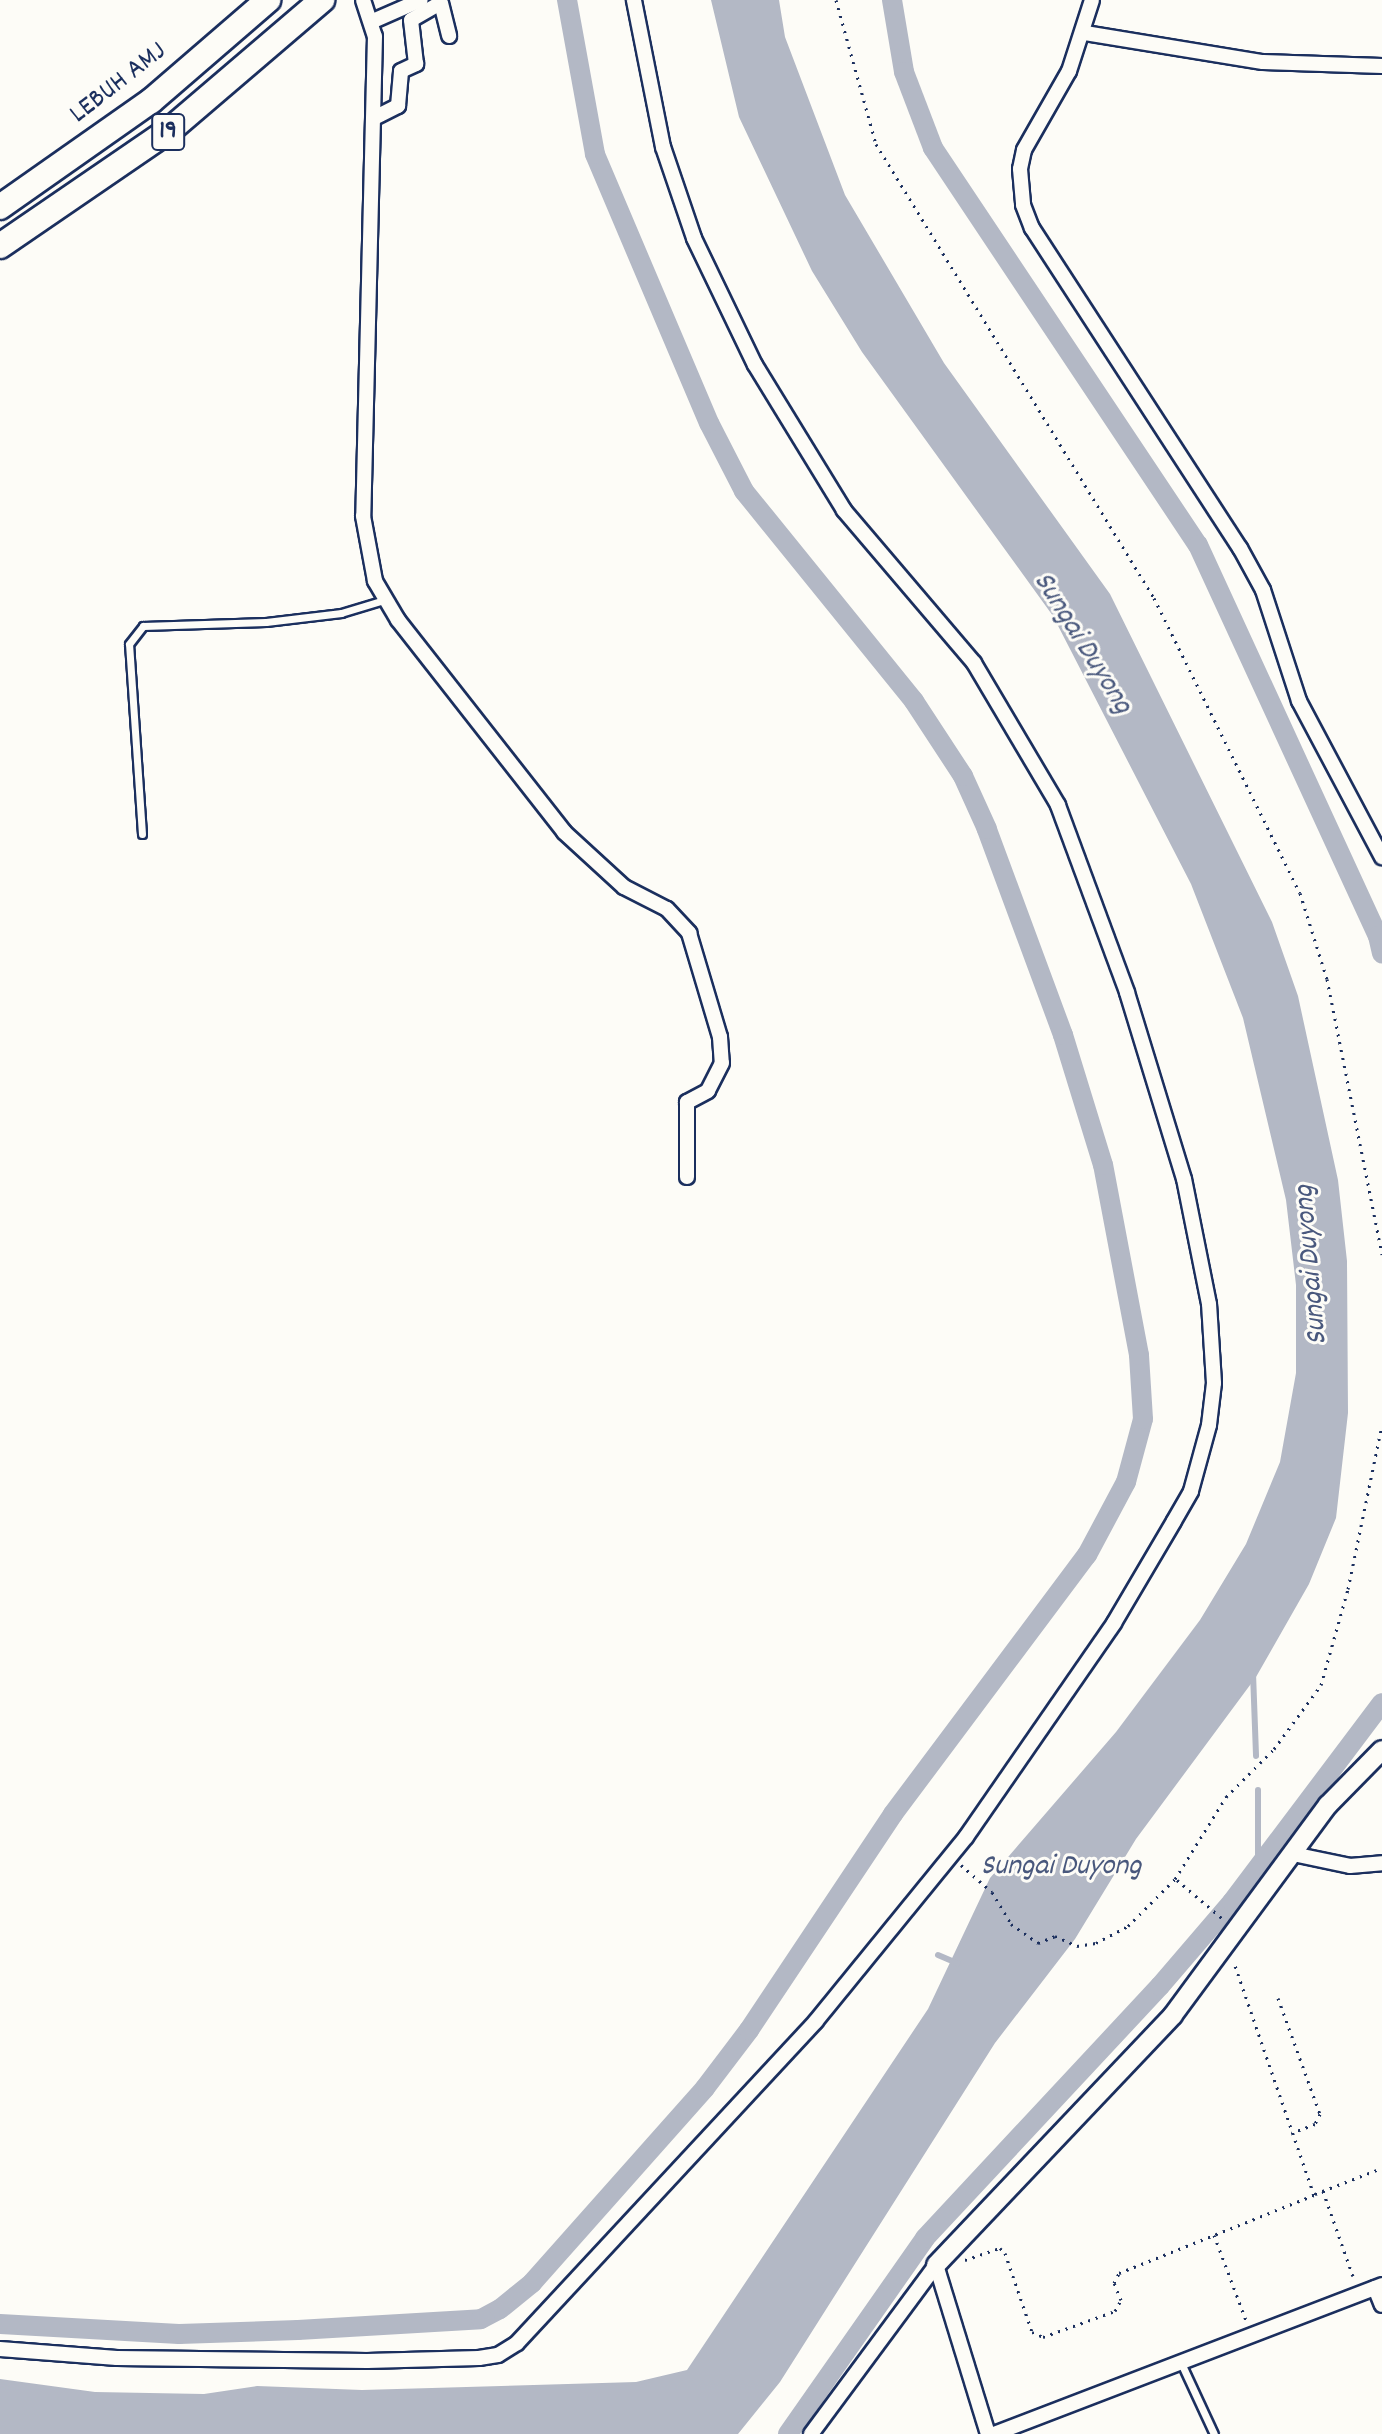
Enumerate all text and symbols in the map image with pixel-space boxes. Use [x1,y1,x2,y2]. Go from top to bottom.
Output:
street label: LEBUH AMJ [64,36,174,132]
road number: 19 [150,110,186,154]
water label: Sungai Duyong [1023,566,1139,722]
water label: Sungai Duyong [1288,1183,1338,1347]
water label: Sungai Duyong [981,1850,1141,1886]

